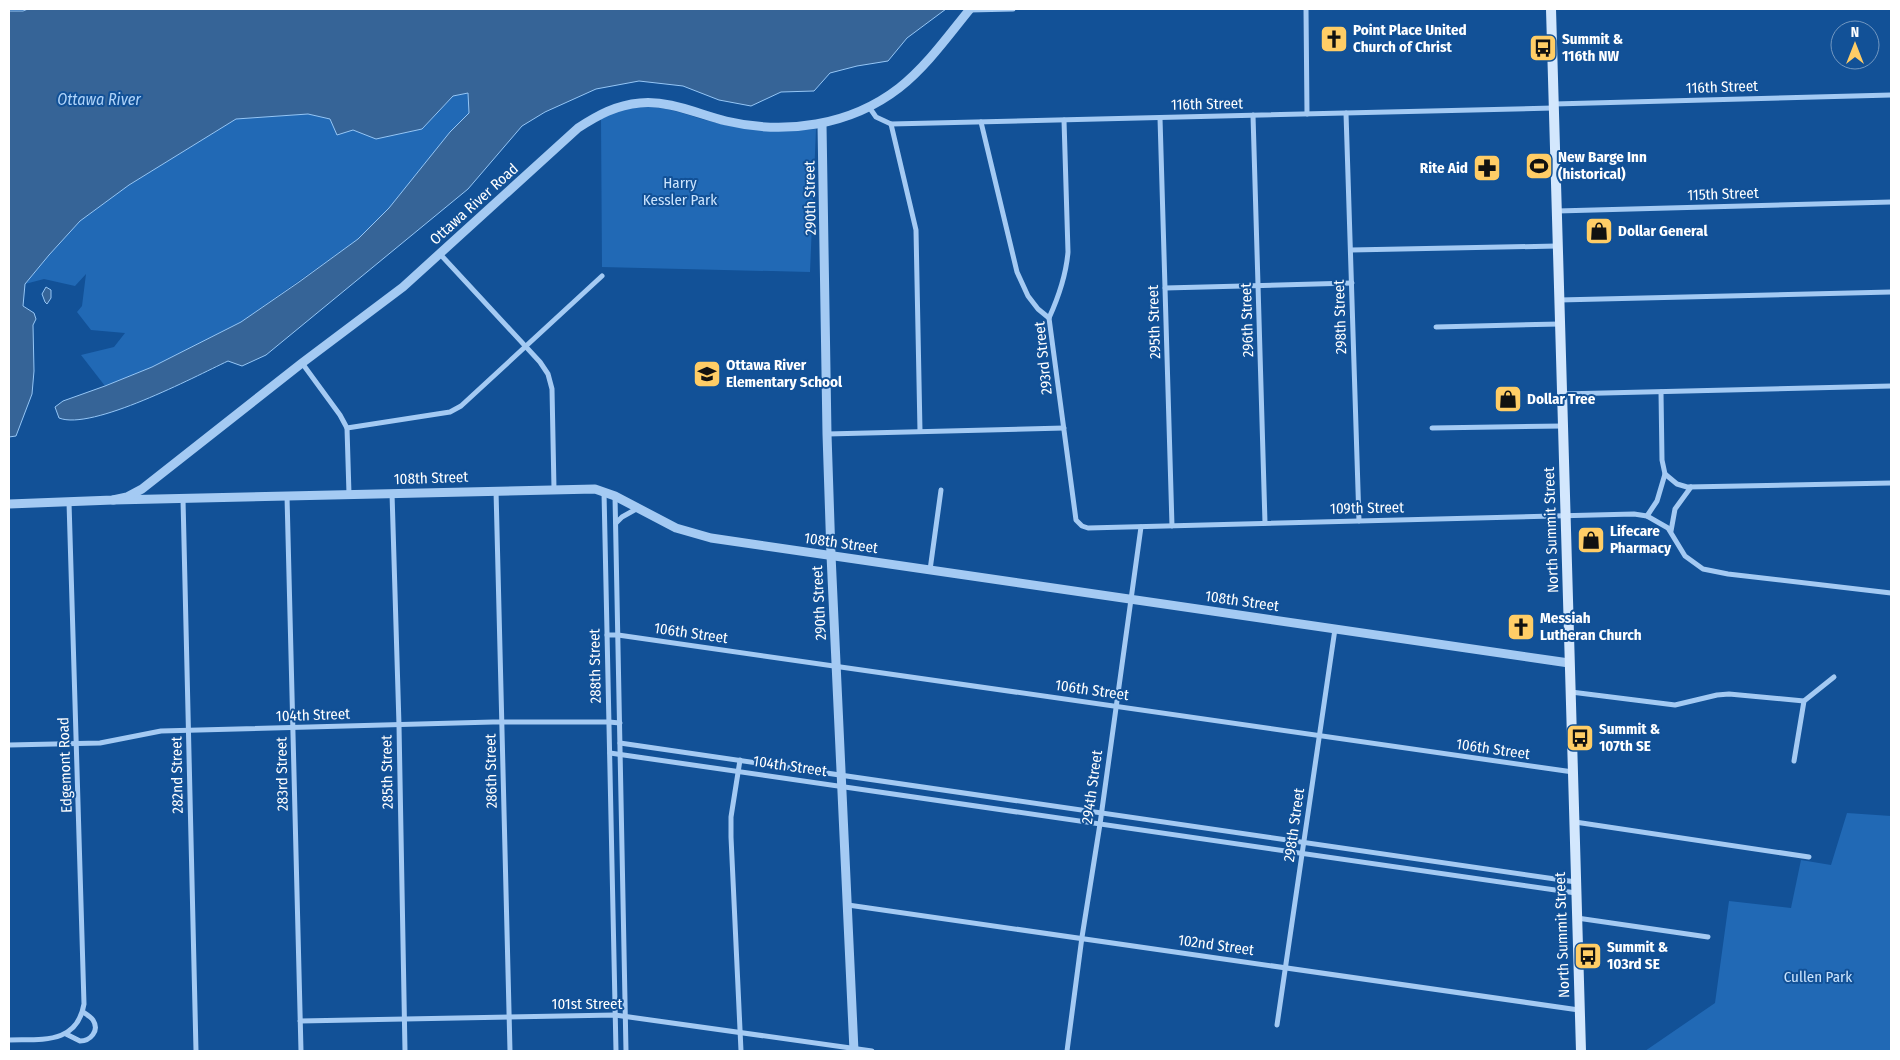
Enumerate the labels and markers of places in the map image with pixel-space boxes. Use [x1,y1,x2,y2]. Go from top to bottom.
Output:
place label: Point Place United Church of Christ [1353,21,1467,56]
church icon: Point Place United Church of Christ [1319,24,1349,54]
place label: Summit & 116th NW [1562,30,1624,65]
bus stop icon: Summit & 116th NW [1528,33,1558,63]
place label: New Barge Inn (historical) [1558,148,1647,183]
sports icon: New Barge Inn (historical) [1524,151,1554,181]
pharmacy icon: Rite Aid [1472,153,1502,183]
place label: Rite Aid [1420,159,1468,177]
shop icon: Dollar General [1584,216,1614,246]
place label: Dollar General [1618,222,1708,240]
place label: Ottawa River Elementary School [726,356,843,391]
school or university icon: Ottawa River Elementary School [692,359,722,389]
shop icon: Dollar Tree [1493,384,1523,414]
place label: Dollar Tree [1527,390,1596,408]
place label: Lifecare Pharmacy [1610,522,1672,557]
shop icon: Lifecare Pharmacy [1576,525,1606,555]
place label: Messiah Lutheran Church [1540,609,1642,644]
church icon: Messiah Lutheran Church [1506,612,1536,642]
place label: Summit & 107th SE [1599,720,1661,755]
bus stop icon: Summit & 107th SE [1565,723,1595,753]
place label: Summit & 103rd SE [1607,938,1669,973]
bus stop icon: Summit & 103rd SE [1573,941,1603,971]

